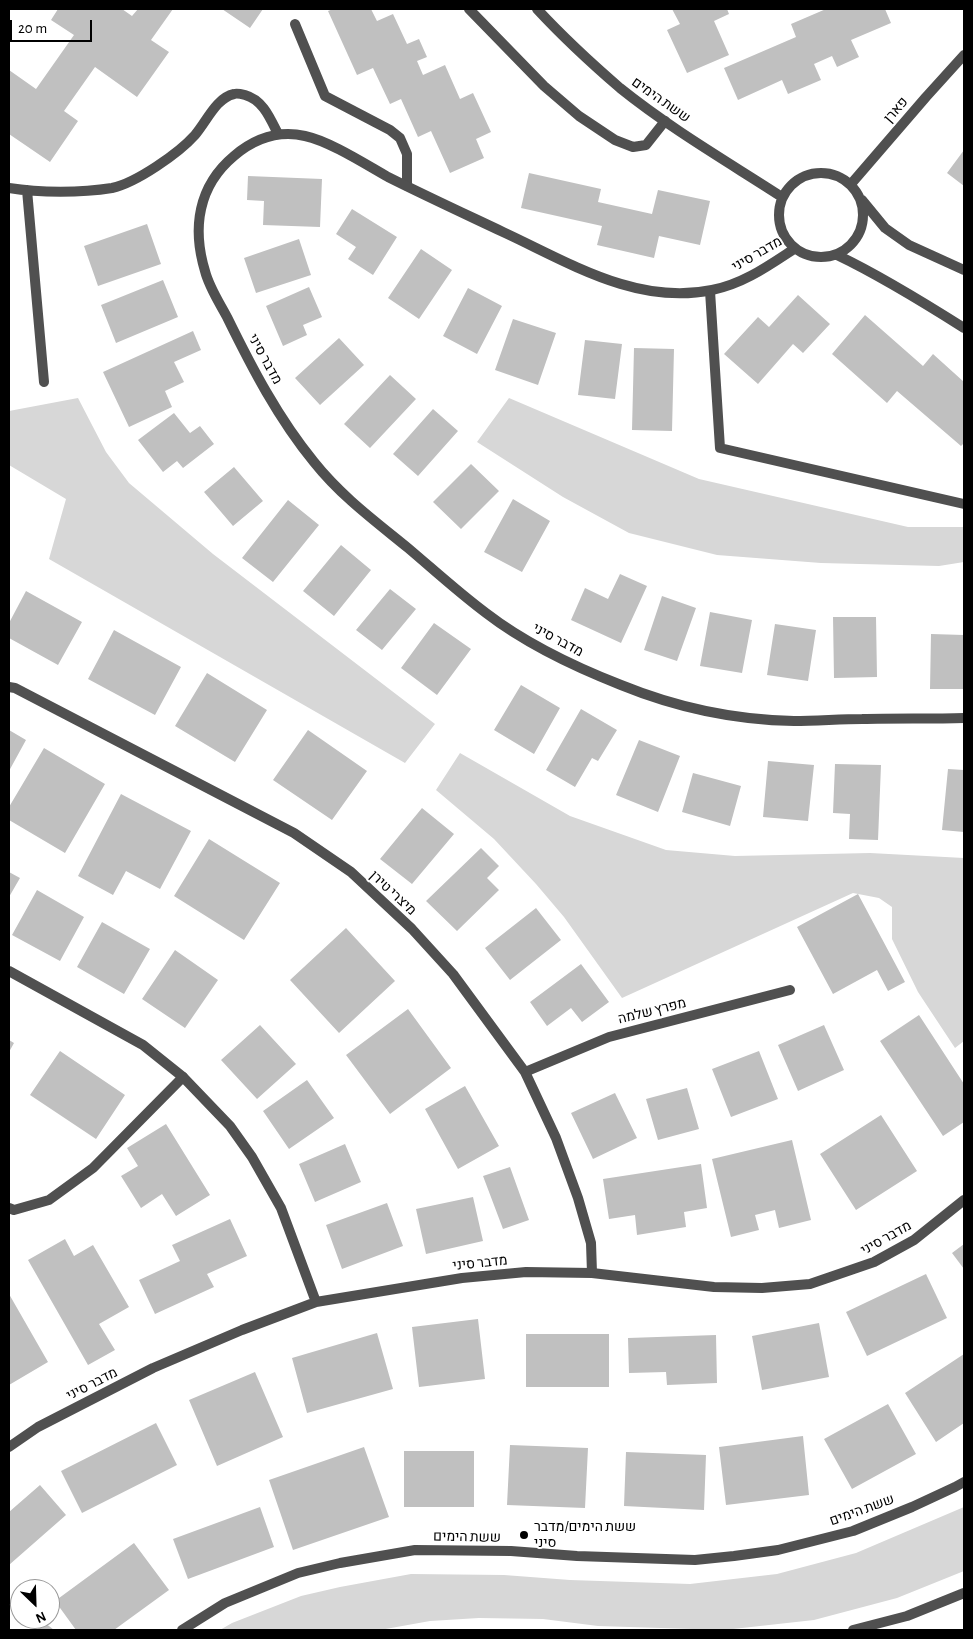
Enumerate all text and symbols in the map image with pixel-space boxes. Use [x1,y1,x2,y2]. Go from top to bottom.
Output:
scale bar [12,10,95,42]
text: 20 m [18,21,47,36]
street label: ששת הימים [628,74,694,126]
street label: פארן [880,94,912,126]
street label: מדבר סיני [729,233,785,275]
street label: מדבר סיני [244,331,286,387]
street label: מדבר סיני [530,620,586,660]
street label: מיצרי טירן [366,867,420,919]
street label: מפרץ שלמה [616,994,688,1028]
street label: מדבר סיני [858,1217,914,1259]
street label: מדבר סיני [452,1252,508,1274]
street label: מדבר סיני [64,1364,120,1404]
street label: ששת הימים [827,1491,897,1529]
place label: ששת הימים/מדבר סיני [534,1519,636,1551]
street label: ששת הימים [433,1528,501,1546]
marker: ששת הימים/מדבר סיני [518,1529,530,1541]
north arrow [10,1579,60,1629]
text: N [33,1608,48,1625]

